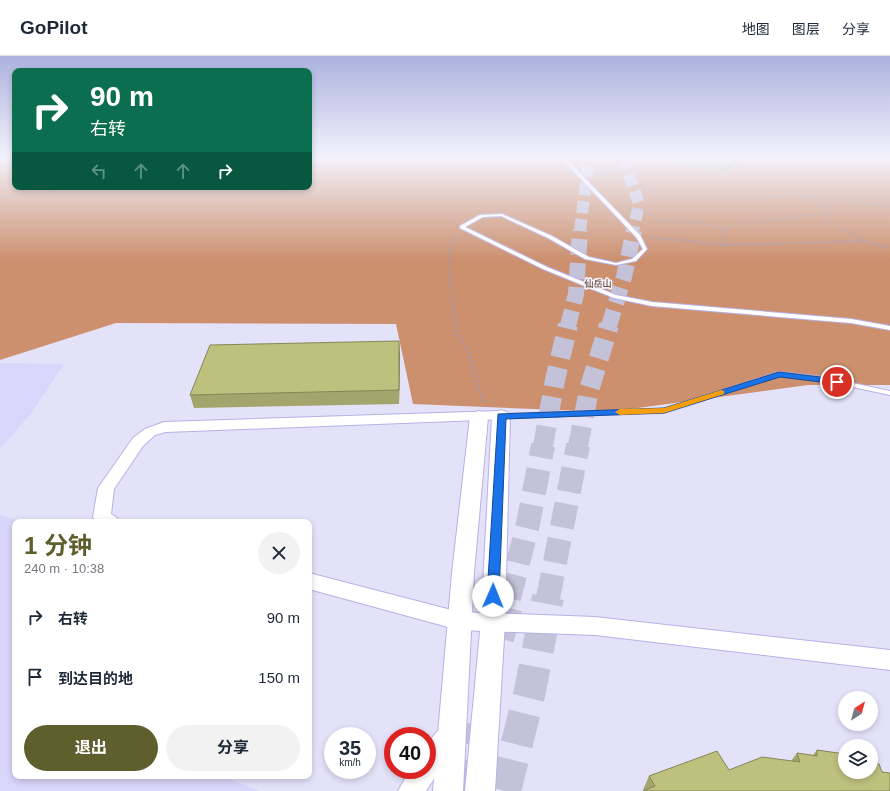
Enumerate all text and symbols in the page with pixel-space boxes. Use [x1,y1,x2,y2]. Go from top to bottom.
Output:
text: GoPilot [20,17,88,38]
text: 地图 [742,21,770,37]
text: 图层 [792,21,820,37]
text: 分享 [842,21,870,37]
text: 90 m [90,81,154,112]
icon: right [24,84,76,136]
text: 右转 [90,119,126,139]
icon: left [88,160,110,182]
icon: ahead [130,160,152,182]
icon: ahead [172,160,194,182]
icon: right [214,160,236,182]
park label: 仙岳山 [584,278,612,289]
pin [820,365,854,399]
icon: arrive [826,371,848,393]
text: 1 分钟 [24,532,92,559]
button: close [258,532,300,574]
text: 240 m · 10:38 [24,561,104,576]
position arrow [472,575,514,617]
icon: right [24,606,46,628]
text: 90 m [267,609,300,626]
text: 右转 [58,610,88,627]
icon: arrive [24,666,46,688]
text: 150 m [258,669,300,686]
text: 到达目的地 [58,670,133,687]
north arrow [838,691,878,731]
map controls [838,691,878,779]
button: 退出 [24,725,158,771]
button: 分享 [166,725,300,771]
speed limit sign: 40 [384,727,436,779]
text: 35 [339,737,361,759]
button: layers [838,739,878,779]
text: km/h [339,757,361,768]

